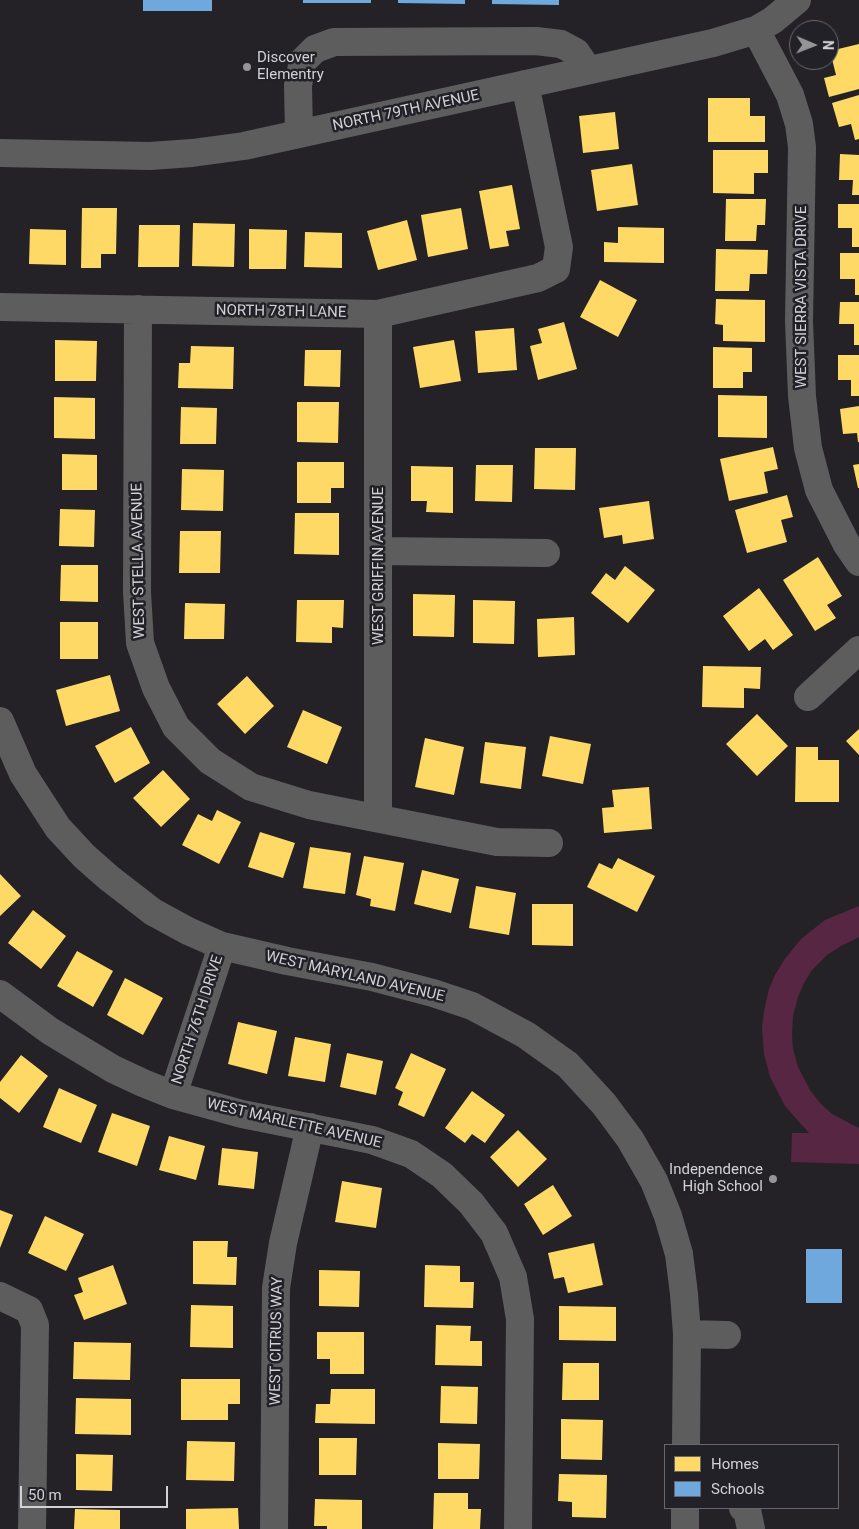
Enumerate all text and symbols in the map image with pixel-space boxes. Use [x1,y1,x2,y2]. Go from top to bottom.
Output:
north arrow [789,20,839,70]
text: N [820,40,836,50]
place label: Discover Elementry [257,49,324,84]
marker: Discover Elementry [241,61,253,73]
street label: NORTH 79TH AVENUE [331,87,481,135]
street label: WEST SIERRA VISTA DRIVE [793,206,811,388]
street label: NORTH 78TH LANE [216,302,346,322]
street label: WEST STELLA AVENUE [129,483,149,639]
street label: WEST GRIFFIN AVENUE [370,487,388,645]
street label: WEST MARYLAND AVENUE [264,948,446,1006]
street label: NORTH 76TH DRIVE [169,953,227,1087]
street label: WEST MARLETTE AVENUE [205,1095,383,1153]
place label: Independence High School [669,1161,763,1196]
marker: Independence High School [767,1173,779,1185]
street label: WEST CITRUS WAY [267,1277,287,1405]
legend [664,1444,839,1509]
text: Homes [711,1455,759,1473]
scale bar [22,1476,170,1508]
text: Schools [711,1480,765,1498]
text: 50 m [28,1486,62,1504]

